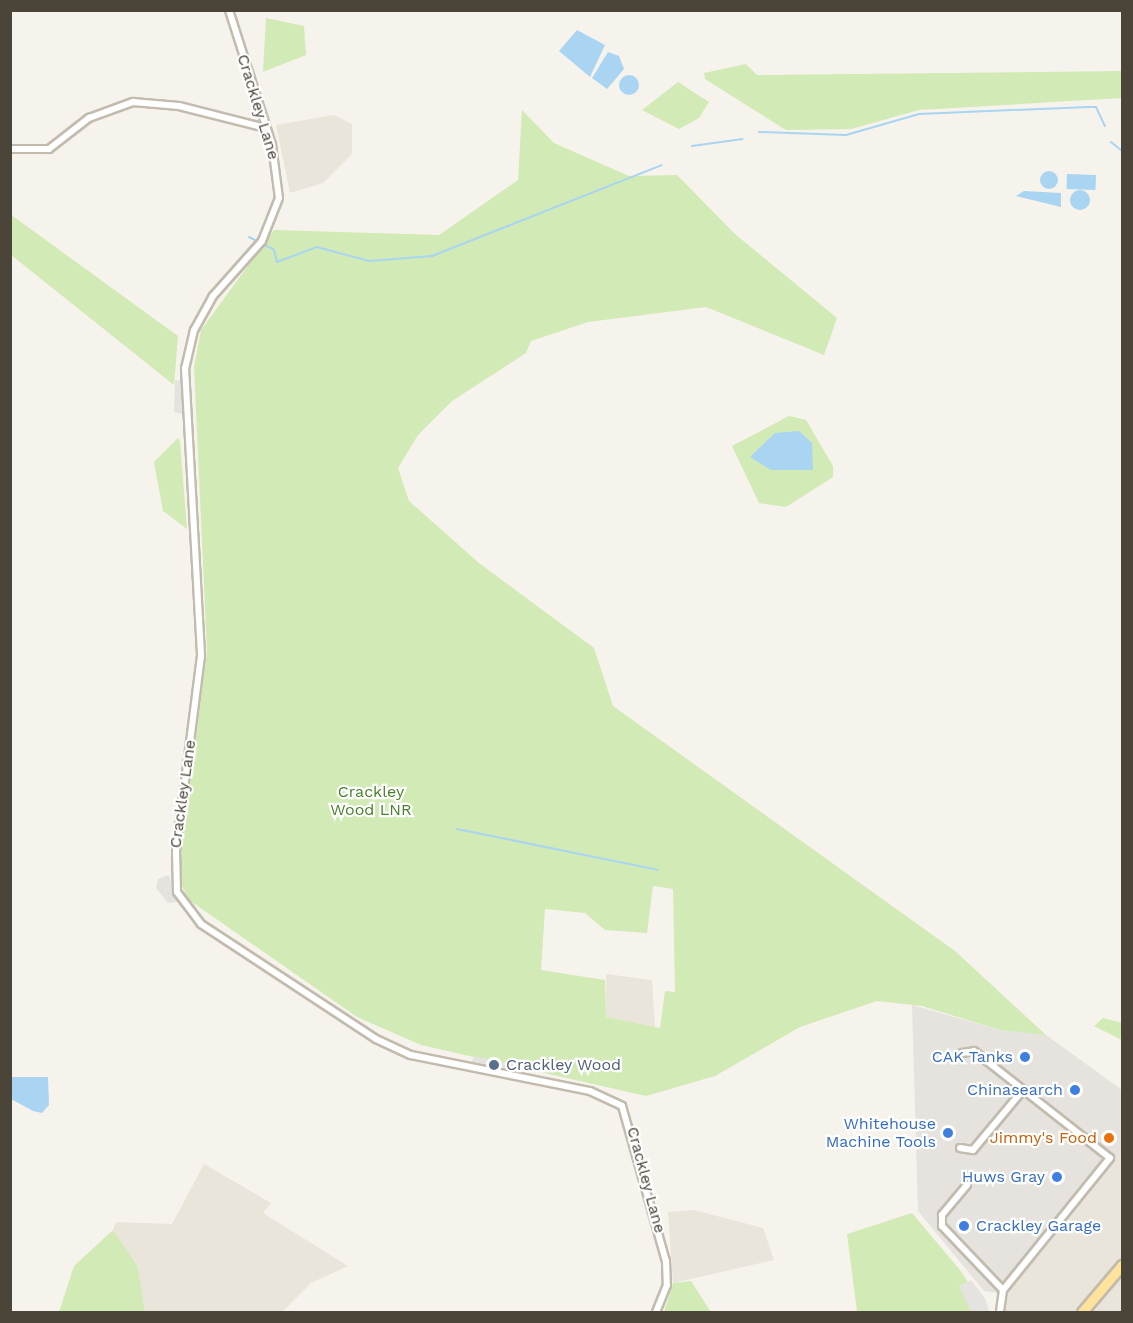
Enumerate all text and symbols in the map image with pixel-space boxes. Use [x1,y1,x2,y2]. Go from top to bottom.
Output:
street label: Crackley Lane [233,52,283,162]
street label: Crackley Lane [166,738,200,850]
park label: Crackley Wood LNR [330,782,412,820]
place label: CAK Tanks [931,1047,1013,1067]
marker: CAK Tanks [1018,1050,1032,1064]
place label: Crackley Wood [506,1055,622,1075]
marker: Crackley Wood [487,1058,501,1072]
place label: Chinasearch [967,1080,1063,1100]
marker: Chinasearch [1068,1083,1082,1097]
place label: Whitehouse Machine Tools [825,1114,936,1152]
street label: Crackley Lane [623,1125,669,1235]
marker: Whitehouse Machine Tools [941,1126,955,1140]
place label: Jimmy's Food [990,1128,1097,1148]
marker: Jimmy's Food [1102,1131,1116,1145]
place label: Huws Gray [962,1167,1045,1187]
marker: Huws Gray [1050,1170,1064,1184]
place label: Crackley Garage [976,1216,1102,1236]
marker: Crackley Garage [957,1219,971,1233]

